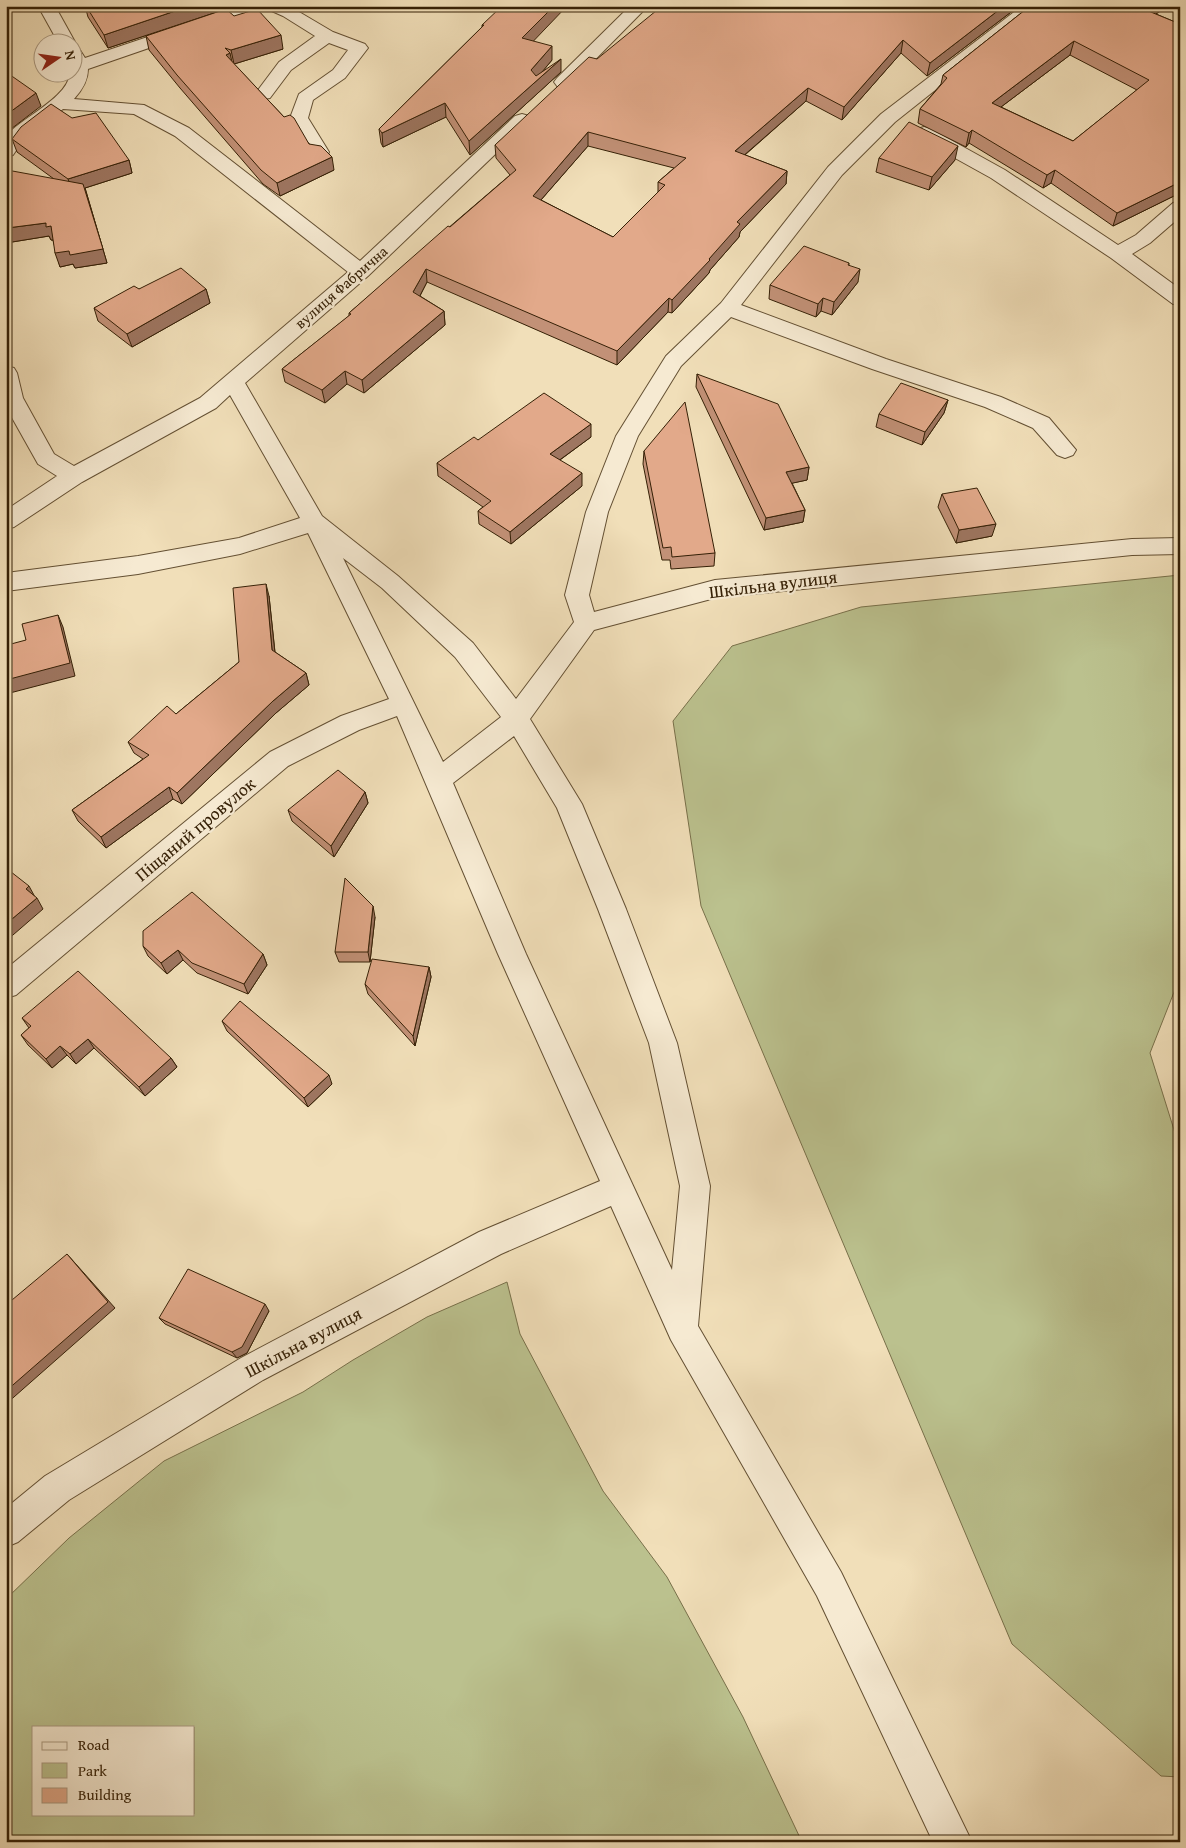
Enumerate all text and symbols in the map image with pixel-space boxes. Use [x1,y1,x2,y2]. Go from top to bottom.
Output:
north arrow [32,32,82,82]
text: N [60,48,82,63]
street label: вулиця Фабрична [290,240,393,333]
street label: Шкільна вулиця [707,563,839,605]
street label: Піщаний провулок [129,770,262,888]
street label: Шкільна вулиця [240,1300,366,1384]
legend [32,1726,195,1816]
text: Road [78,1734,109,1755]
text: Park [78,1760,107,1781]
text: Building [78,1784,132,1805]

